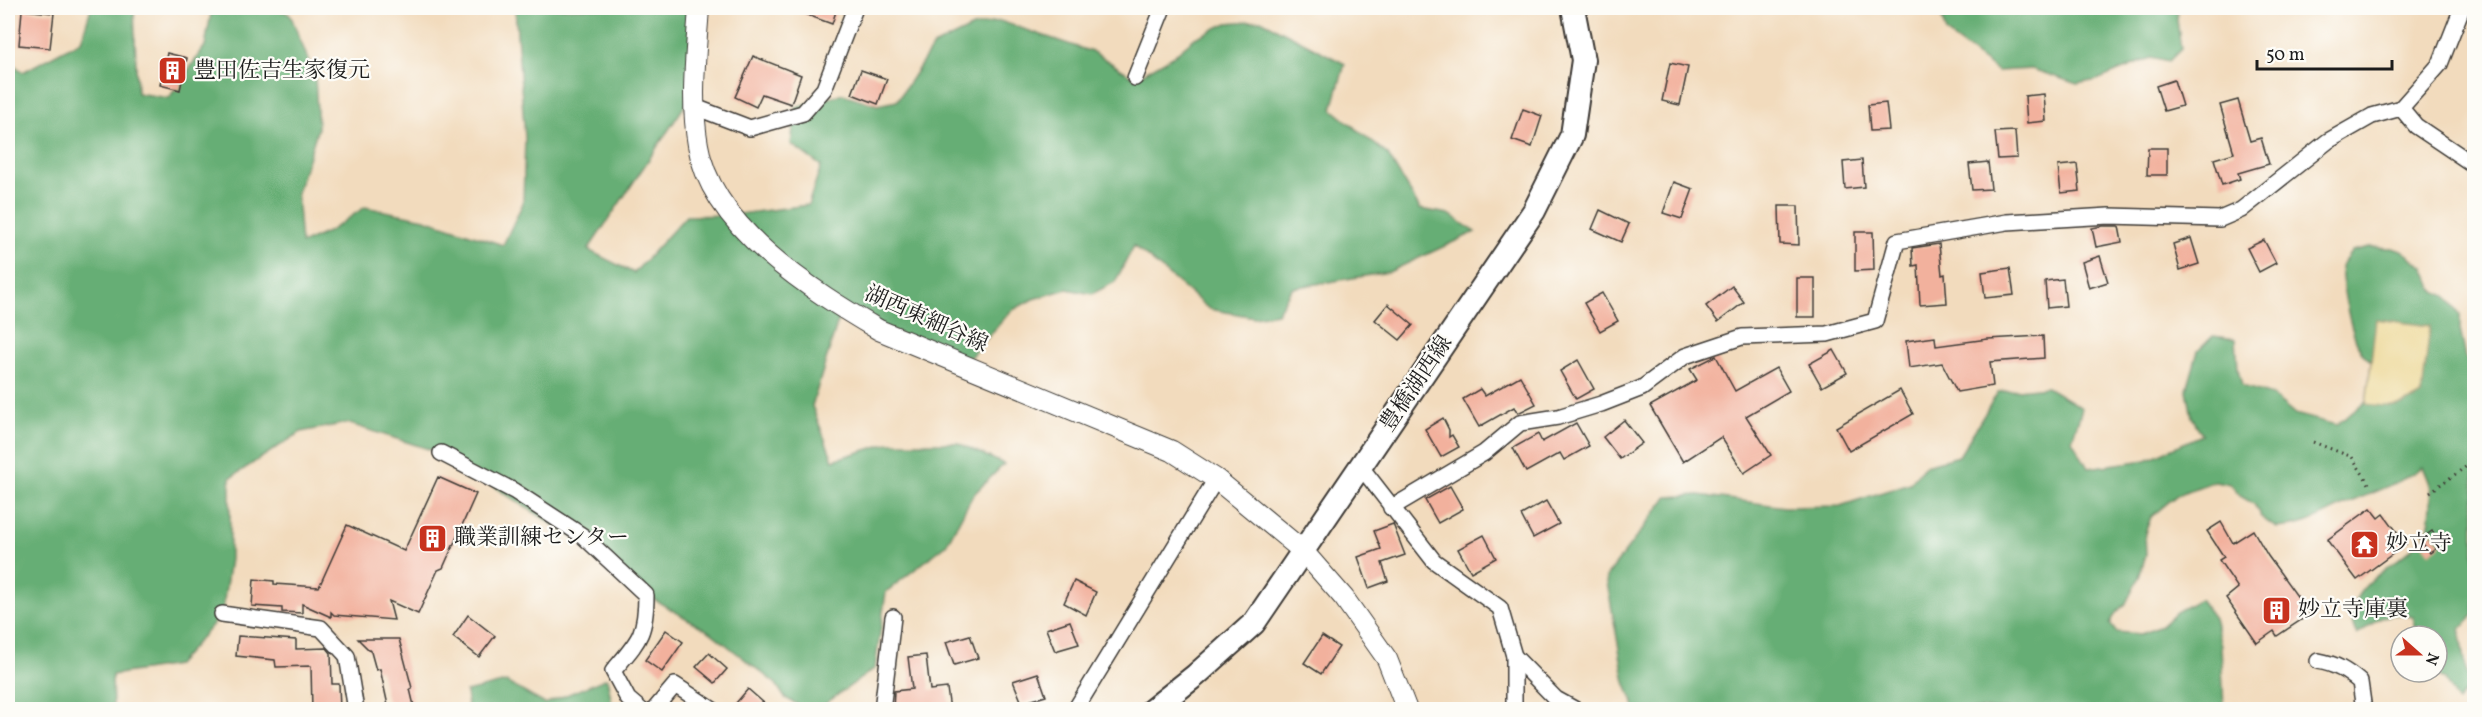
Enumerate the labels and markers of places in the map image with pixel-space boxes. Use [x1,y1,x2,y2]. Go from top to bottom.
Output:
building icon: 豊田佐吉生家復元 [157,55,189,87]
place label: 豊田佐吉生家復元 [194,56,370,87]
building icon: 職業訓練センター [417,522,449,554]
place label: 職業訓練センター [454,523,629,554]
temple icon: 妙立寺 [2349,528,2381,560]
place label: 妙立寺 [2386,529,2452,560]
building icon: 妙立寺庫裏 [2261,594,2293,626]
place label: 妙立寺庫裏 [2298,595,2408,626]

